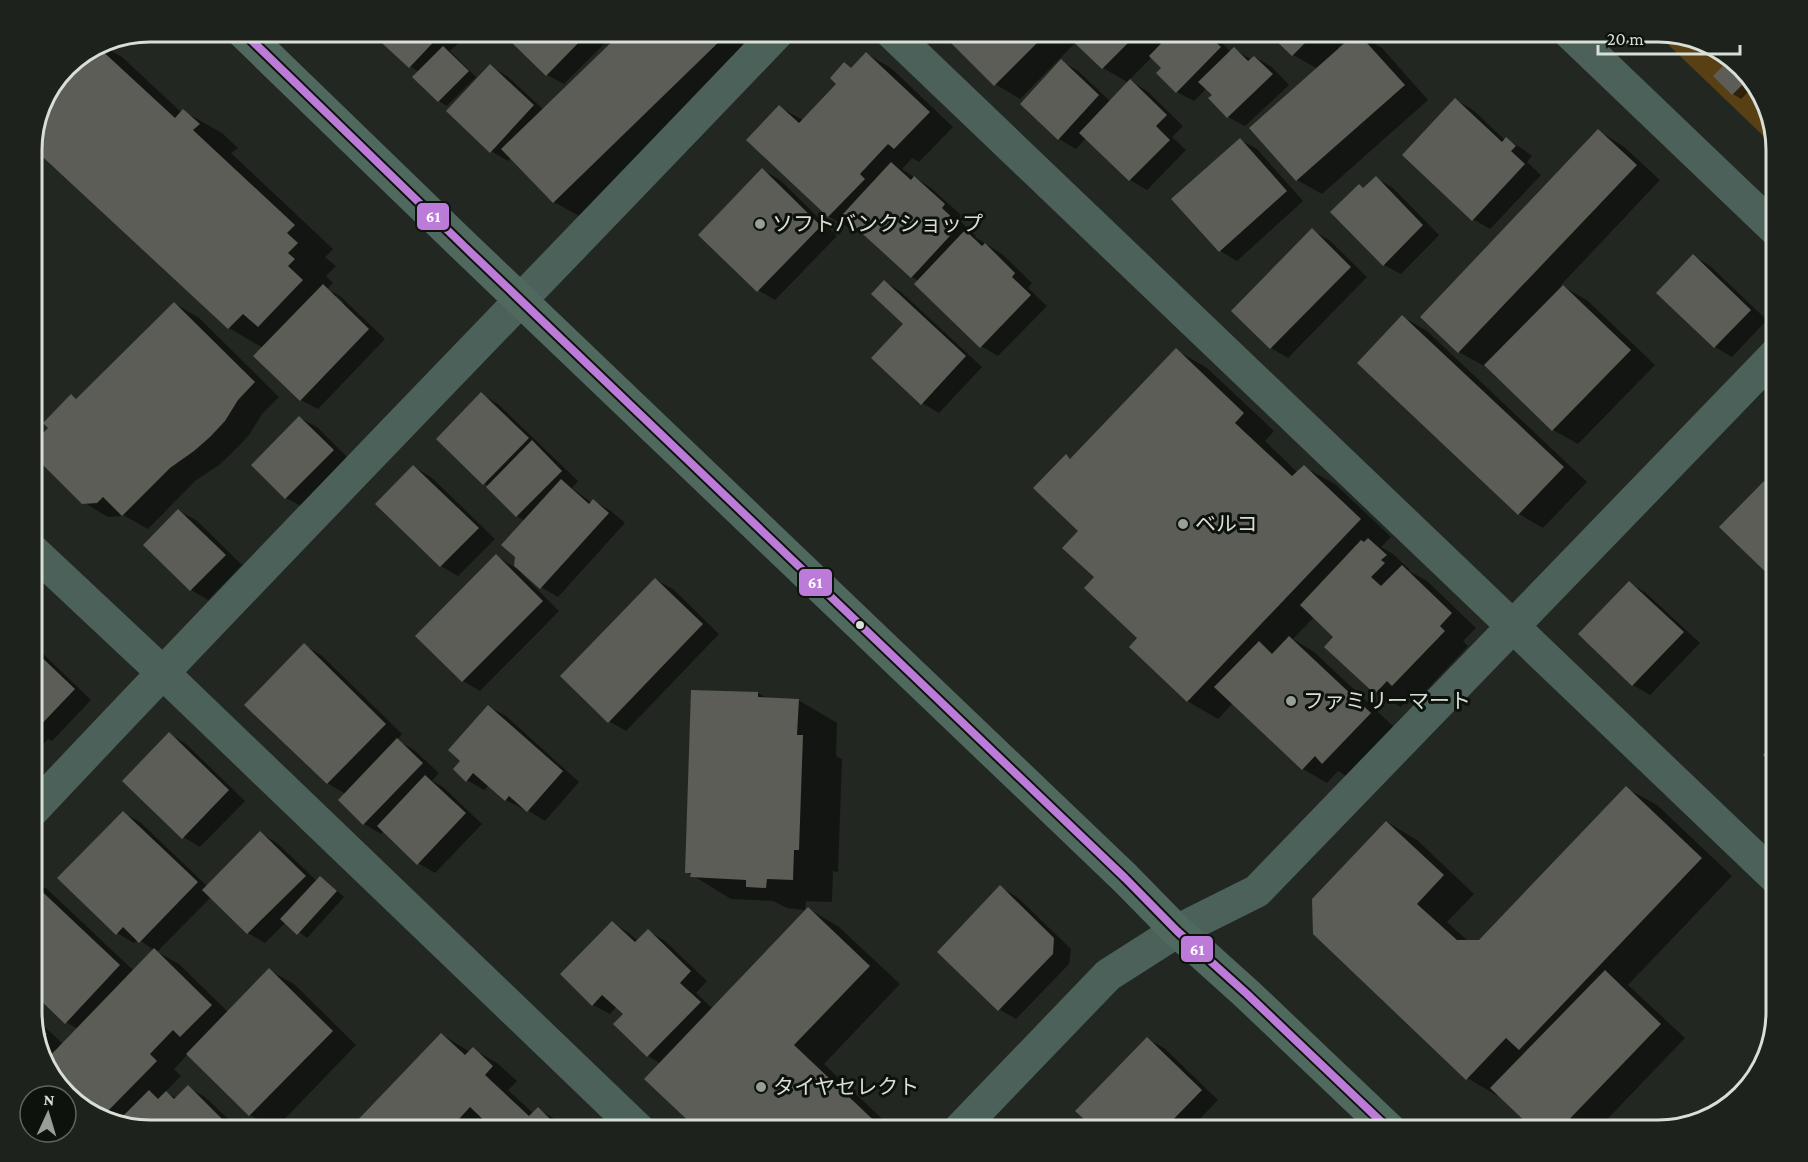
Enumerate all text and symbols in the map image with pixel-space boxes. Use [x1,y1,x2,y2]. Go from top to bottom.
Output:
scale bar [1598,18,1740,56]
text: 20 m [1607,29,1644,49]
line badge: 61 [416,202,450,231]
text: 61 [426,208,440,225]
place label: ソフトバンクショップ [772,212,983,236]
marker: ソフトバンクショップ [753,217,767,231]
place label: ベルコ [1195,512,1258,536]
marker: ベルコ [1176,517,1190,531]
line badge: 61 [798,568,833,597]
text: 61 [808,574,822,591]
unlabelled marker [854,619,866,631]
place label: ファミリーマート [1303,689,1471,713]
marker: ファミリーマート [1284,694,1298,708]
line badge: 61 [1180,935,1214,963]
text: 61 [1190,941,1204,958]
place label: タイヤセレクト [773,1075,919,1099]
marker: タイヤセレクト [754,1080,768,1094]
north arrow [18,1084,78,1144]
text: N [43,1091,55,1108]

